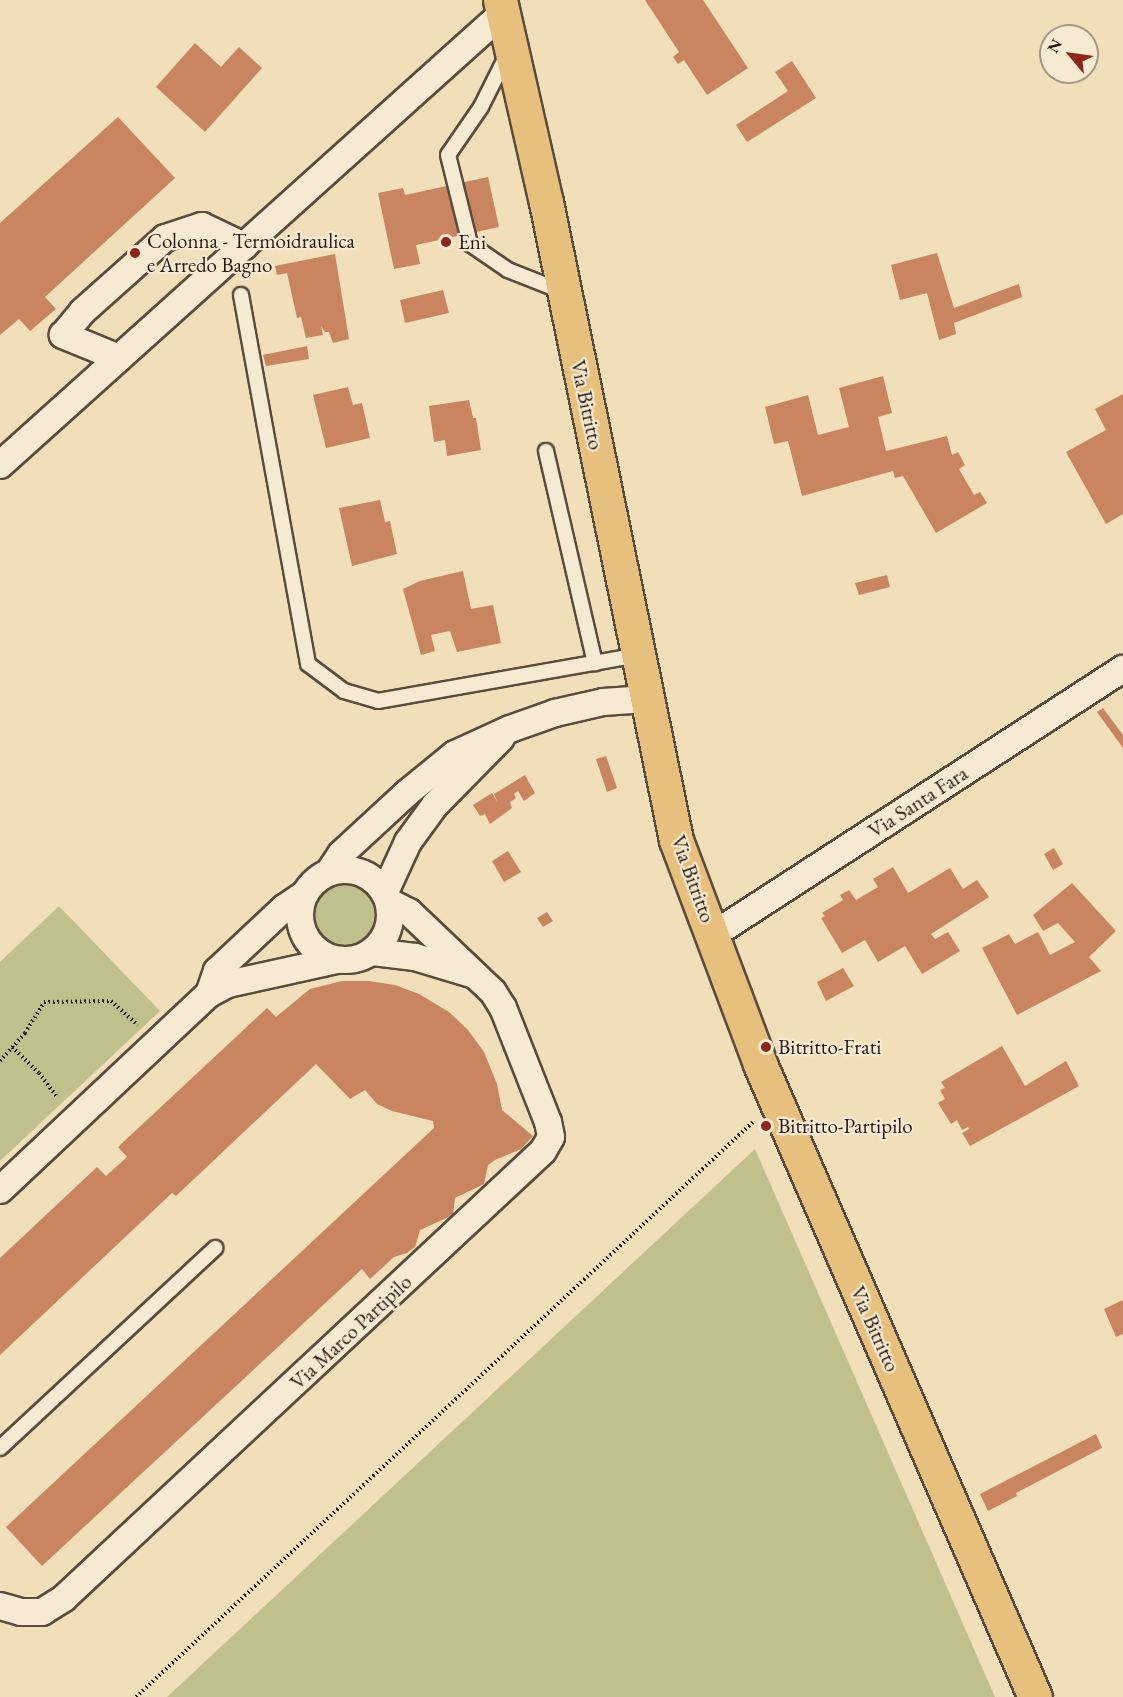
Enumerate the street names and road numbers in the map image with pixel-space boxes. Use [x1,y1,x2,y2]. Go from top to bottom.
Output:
street label: Via Bitritto [565,358,609,452]
street label: Via Santa Fara [863,760,973,844]
street label: Via Bitritto [666,832,720,926]
street label: Via Marco Partipilo [285,1269,417,1395]
street label: Via Bitritto [845,1282,905,1376]

